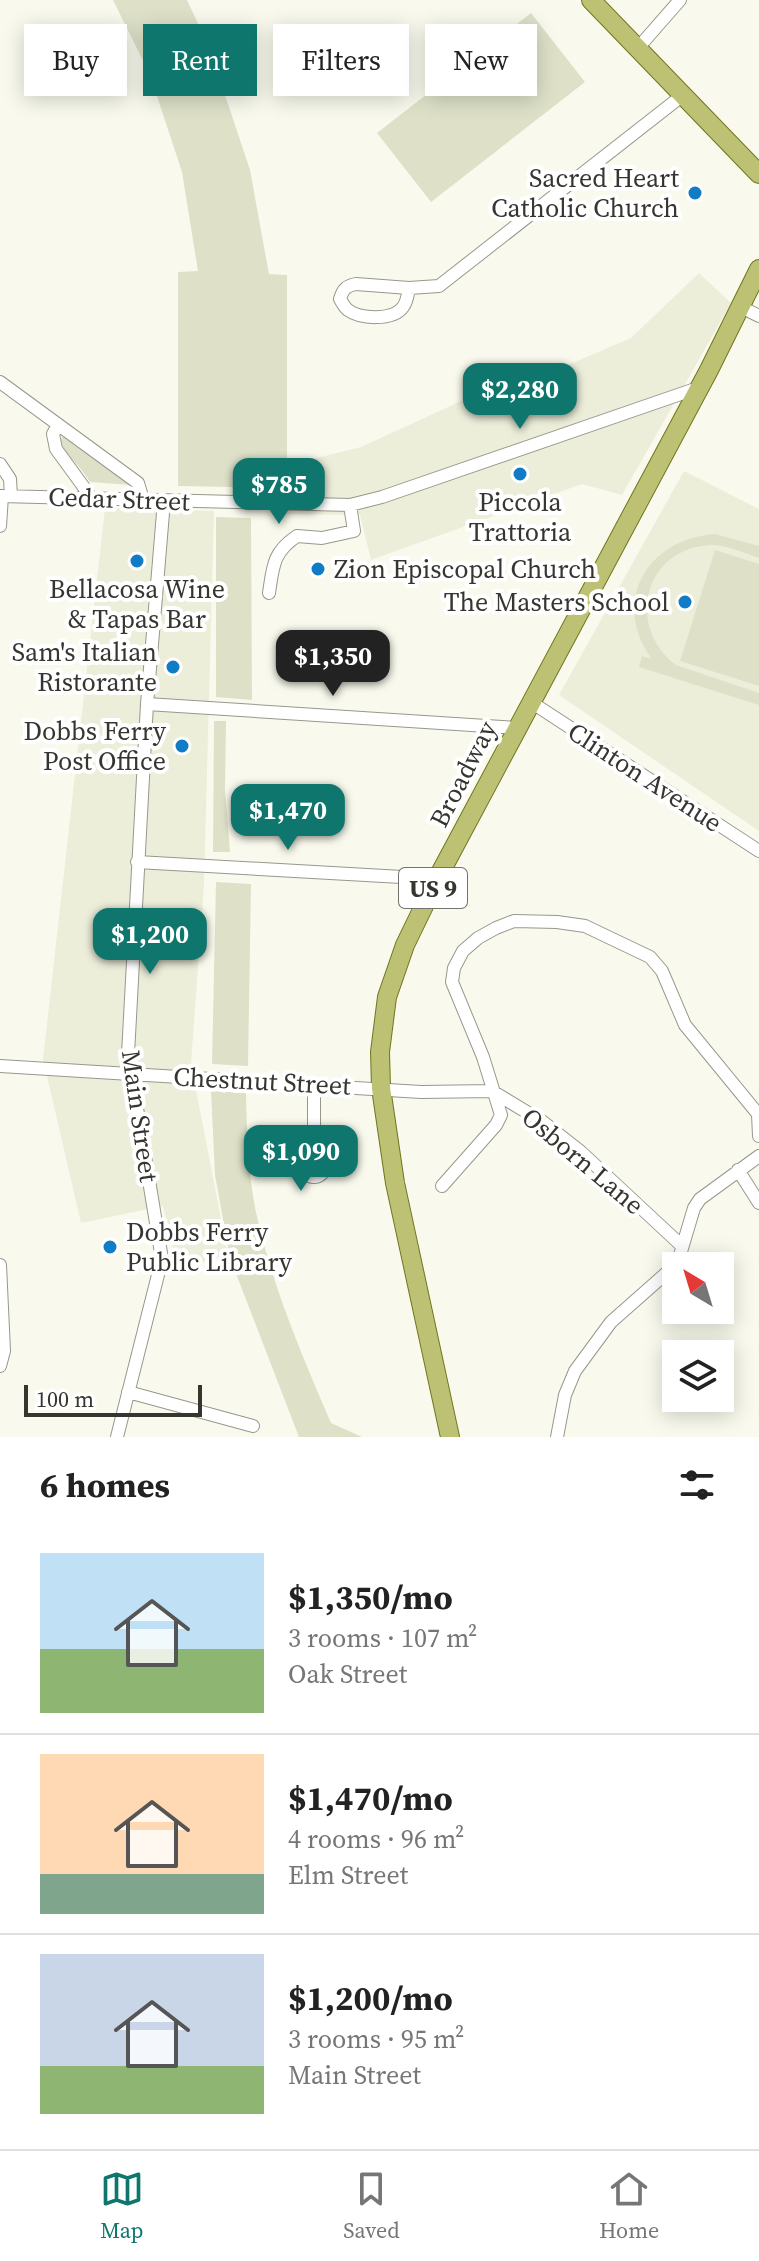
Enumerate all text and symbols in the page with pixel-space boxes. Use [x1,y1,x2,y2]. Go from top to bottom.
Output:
chip: Buy [24,24,127,96]
chip: Rent [143,24,257,96]
chip: Filters [273,24,409,96]
chip: New [425,24,537,96]
place label: Sacred Heart Catholic Church [491,160,680,226]
marker: Sacred Heart Catholic Church [686,184,704,202]
pin: $2,280 [455,363,585,431]
text: $2,280 [481,371,559,407]
pin: $785 [232,458,326,526]
marker: Piccola Trattoria [511,465,529,483]
text: $785 [251,466,307,502]
street label: Cedar Street [48,479,191,519]
place label: Piccola Trattoria [469,484,572,550]
place label: Zion Episcopal Church [334,551,596,587]
marker: Bellacosa Wine & Tapas Bar [128,552,146,570]
marker: Zion Episcopal Church [309,560,327,578]
place label: Bellacosa Wine & Tapas Bar [49,571,225,637]
place label: The Masters School [444,584,669,620]
marker: The Masters School [676,593,694,611]
pin: $1,350 [268,630,398,698]
place label: Sam's Italian Ristorante [12,634,157,700]
text: $1,350 [294,638,372,674]
marker: Sam's Italian Ristorante [164,658,182,676]
place label: Dobbs Ferry Post Office [24,713,167,779]
street label: Broadway [421,714,505,833]
street label: Clinton Avenue [561,714,729,840]
marker: Dobbs Ferry Post Office [173,737,191,755]
pin: $1,470 [223,784,353,852]
text: $1,470 [249,792,327,828]
road number: US 9 [399,868,467,908]
pin: $1,200 [85,908,215,976]
text: $1,200 [111,916,189,952]
street label: Main Street [113,1048,167,1185]
street label: Chestnut Street [172,1058,352,1104]
street label: Osborn Lane [514,1099,652,1223]
pin: $1,090 [236,1125,366,1193]
text: $1,090 [262,1133,340,1169]
place label: Dobbs Ferry Public Library [126,1214,293,1280]
marker: Dobbs Ferry Public Library [101,1238,119,1256]
north arrow [662,1252,734,1324]
map controls [662,1252,734,1412]
button: layers [662,1340,734,1412]
scale bar [24,1381,202,1417]
text: 100 m [36,1384,94,1414]
text: 6 homes [40,1462,170,1508]
icon: filters [675,1463,719,1507]
text: $1,350/mo [288,1574,453,1620]
icon: home [104,1585,200,1681]
text: 3 rooms · 107 m² [288,1620,477,1656]
text: Oak Street [288,1656,407,1692]
text: $1,470/mo [288,1775,453,1821]
icon: home [104,1786,200,1882]
text: 4 rooms · 96 m² [288,1821,464,1857]
text: Elm Street [288,1857,408,1893]
text: $1,200/mo [288,1975,453,2021]
icon: home [104,1986,200,2082]
text: 3 rooms · 95 m² [288,2021,464,2057]
text: Main Street [288,2057,421,2093]
tab: Map [100,2167,144,2245]
tab: Saved [343,2167,400,2245]
tab: Home [599,2167,659,2245]

